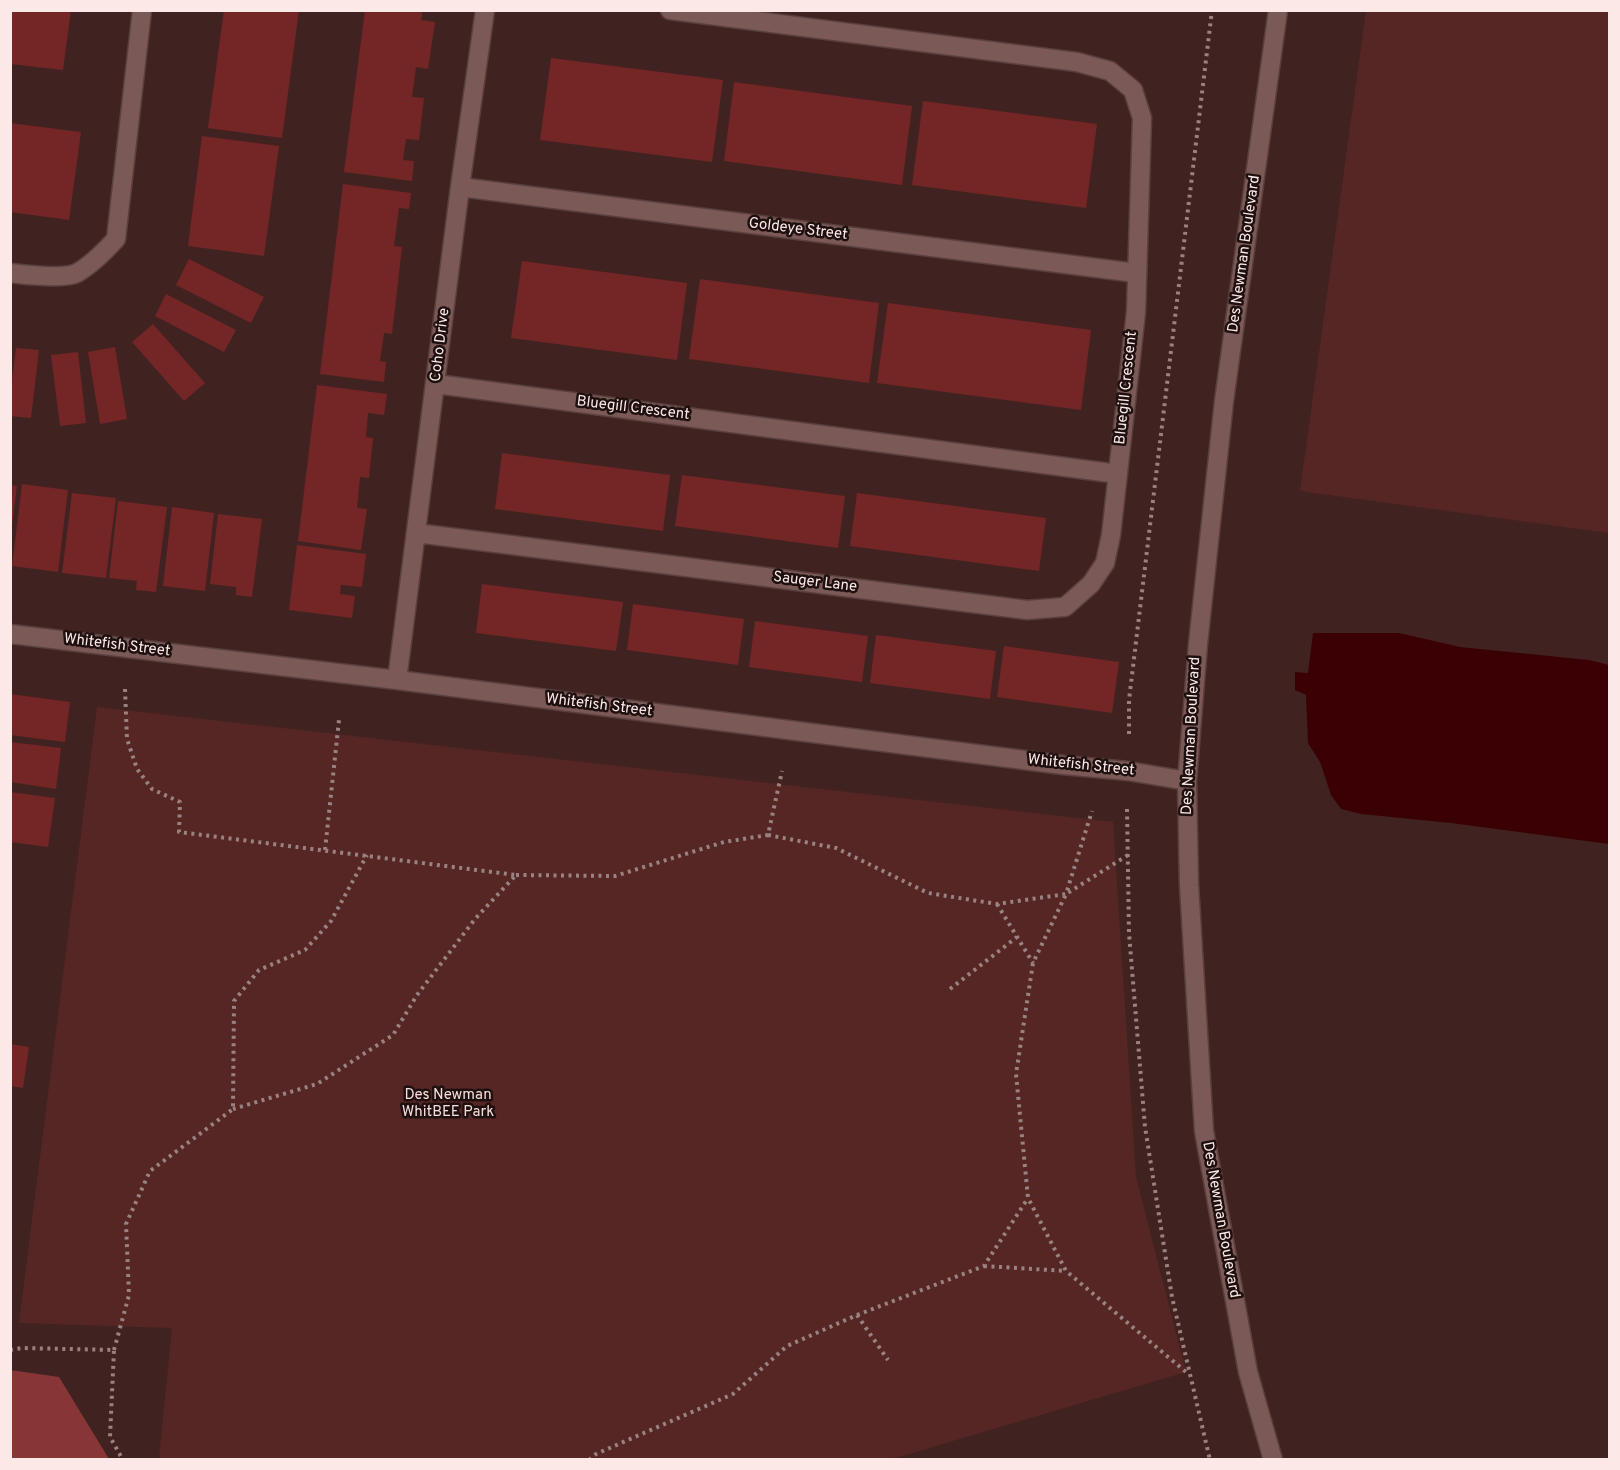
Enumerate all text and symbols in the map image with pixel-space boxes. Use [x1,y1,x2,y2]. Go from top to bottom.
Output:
street label: Des Newman Boulevard [1225,174,1265,334]
street label: Goldeye Street [747,215,849,245]
street label: Coho Drive [428,307,454,383]
street label: Bluegill Crescent [1112,330,1142,446]
street label: Bluegill Crescent [575,393,691,425]
street label: Sauger Lane [772,569,858,597]
street label: Whitefish Street [63,631,171,661]
street label: Des Newman Boulevard [1179,656,1205,816]
street label: Whitefish Street [545,691,653,721]
street label: Whitefish Street [1027,751,1135,781]
park label: Des Newman WhitBEE Park [402,1087,494,1122]
street label: Des Newman Boulevard [1197,1140,1243,1300]

